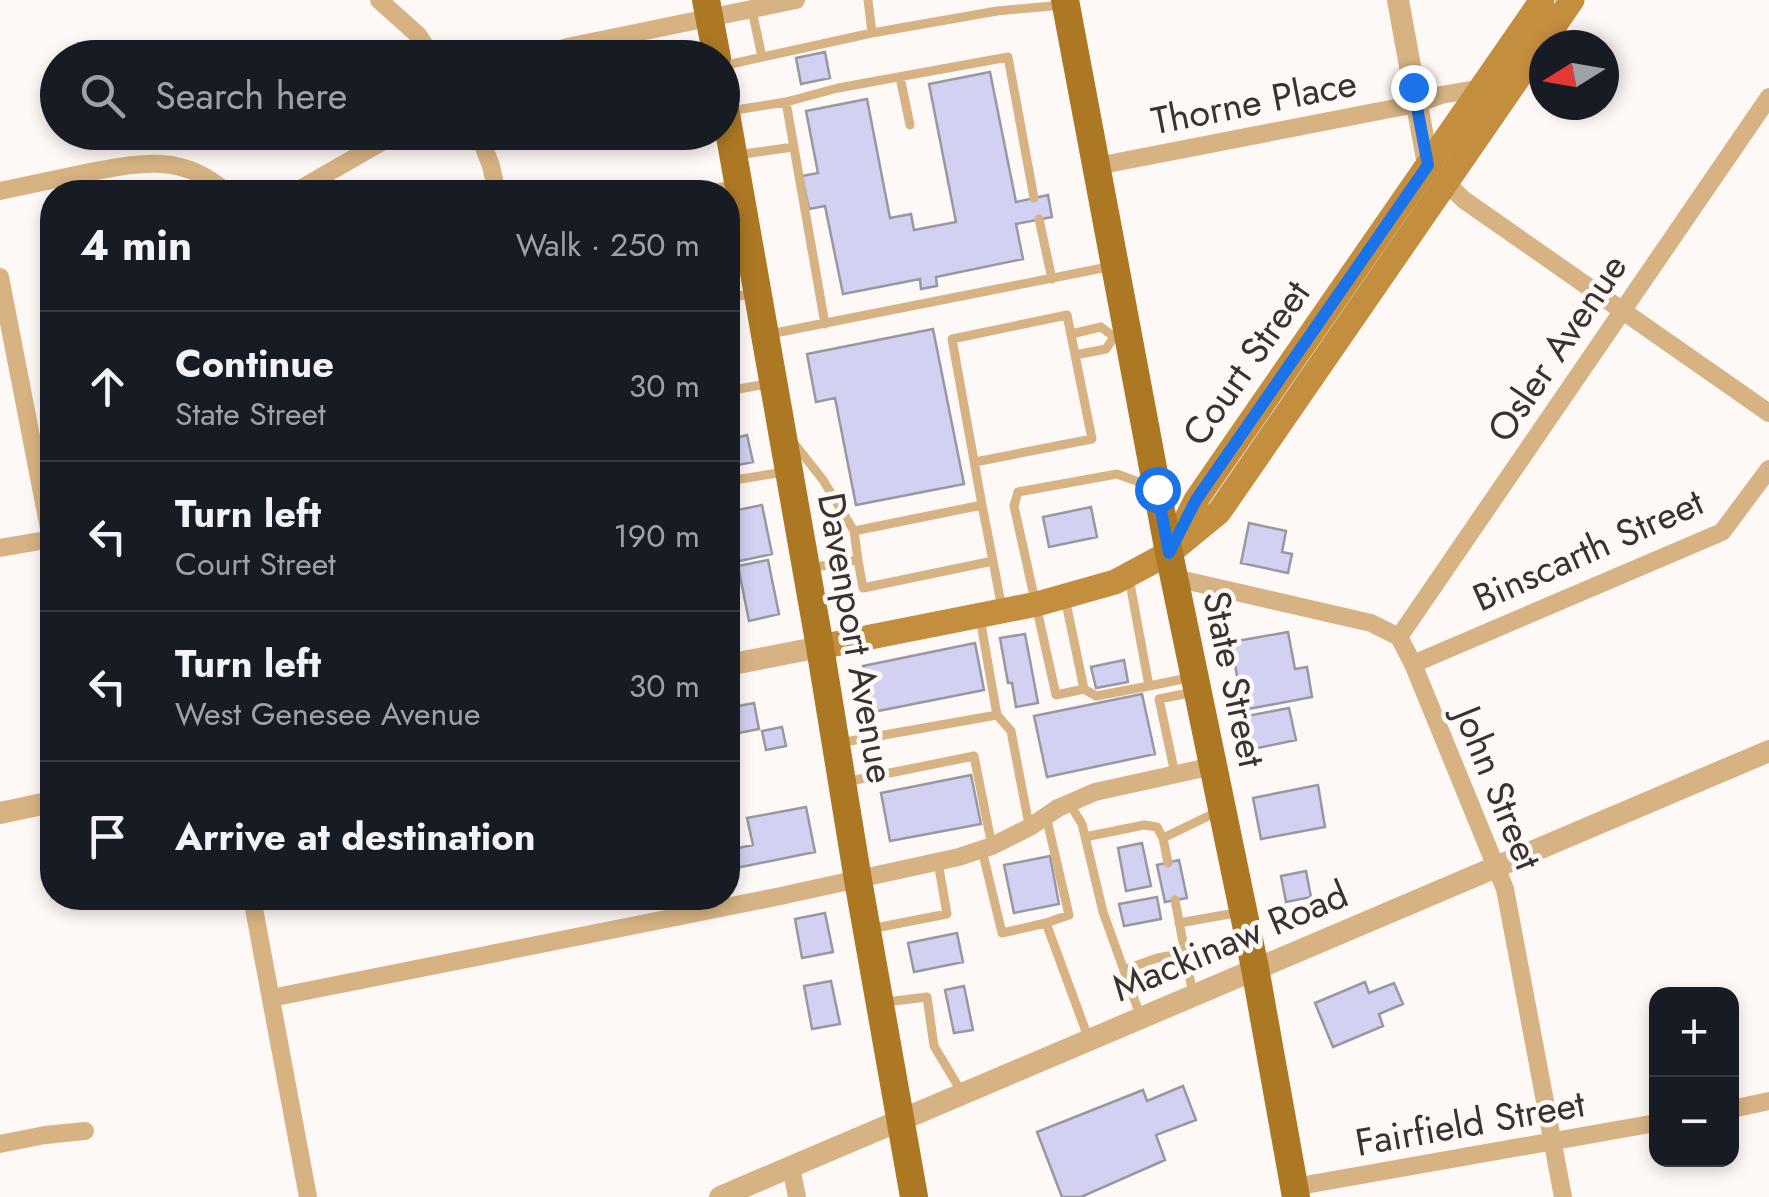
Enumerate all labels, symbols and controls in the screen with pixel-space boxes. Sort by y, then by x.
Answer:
north arrow [1529,30,1619,120]
search box [40,40,740,150]
street label: Thorne Place [1147,55,1361,148]
route end [1391,65,1437,111]
icon: search [75,68,130,123]
text: Search here [155,68,347,123]
text: 4 min [80,215,192,276]
text: Walk · 250 m [516,222,700,268]
street label: Osler Avenue [1473,243,1640,453]
street label: Court Street [1168,269,1323,457]
text: Continue [175,336,334,391]
icon: ahead [80,359,135,414]
text: 30 m [629,363,700,409]
text: State Street [175,391,326,437]
route start [1135,467,1181,513]
street label: Binscarth Street [1464,474,1712,625]
text: Turn left [175,486,321,541]
street label: Davenport Avenue [804,488,909,787]
icon: left [80,509,135,564]
text: 190 m [613,513,700,559]
text: Court Street [175,541,336,587]
street label: State Street [1189,586,1280,772]
text: Turn left [175,636,321,691]
icon: left [80,659,135,714]
text: 30 m [629,663,700,709]
text: West Genesee Avenue [175,691,480,737]
street label: John Street [1439,693,1556,878]
icon: arrive [80,809,135,864]
text: Arrive at destination [175,809,536,864]
street label: Mackinaw Road [1104,866,1356,1015]
map controls [1649,987,1739,1167]
button: + [1649,987,1739,1077]
street label: Fairfield Street [1351,1075,1589,1170]
button: − [1649,1077,1739,1167]

